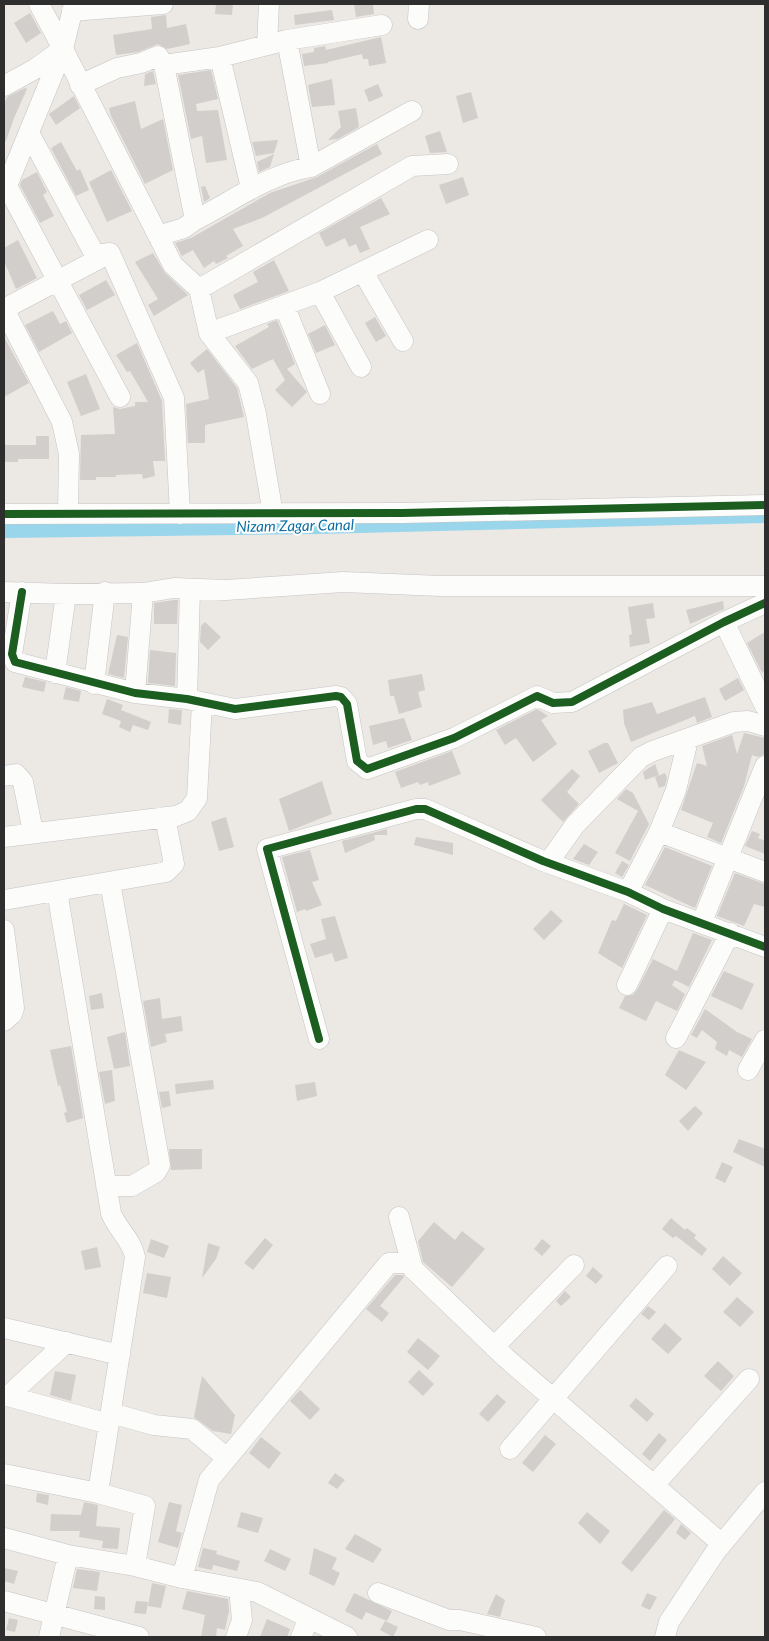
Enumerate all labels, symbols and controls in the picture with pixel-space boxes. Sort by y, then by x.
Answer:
water label: Nizam Zagar Canal [236,515,355,535]

